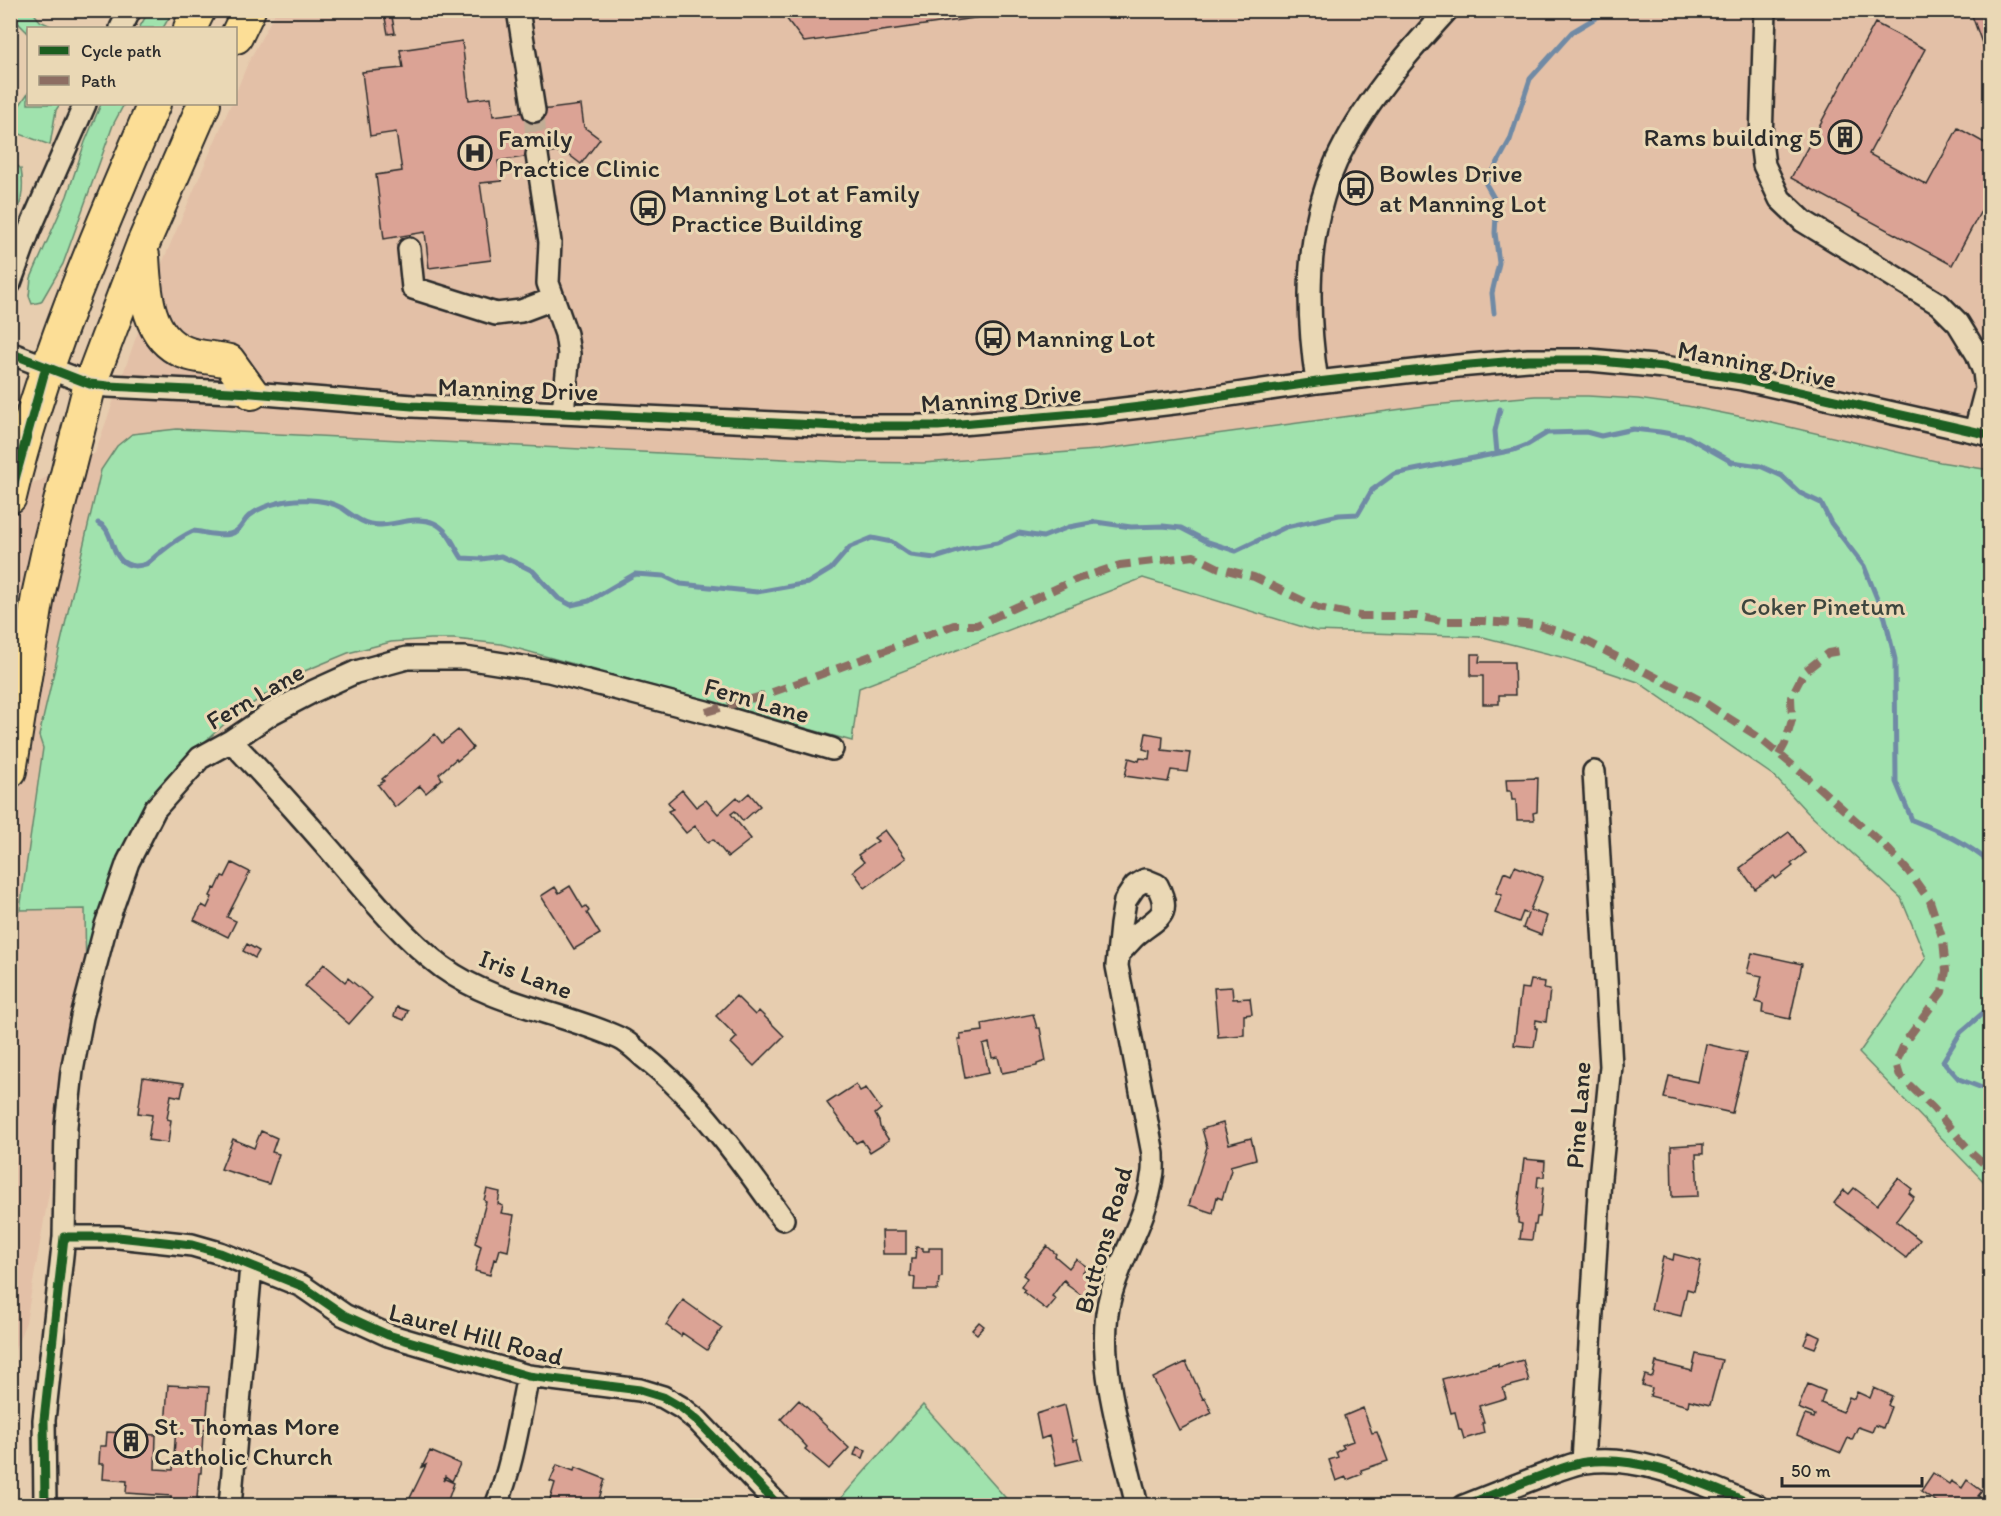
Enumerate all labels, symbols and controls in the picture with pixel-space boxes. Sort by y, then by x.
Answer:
legend [27,27,237,105]
text: Cycle path [81,40,162,62]
text: Path [81,70,116,92]
building icon: Rams building 5 [1827,119,1863,155]
place label: Rams building 5 [1644,121,1822,153]
place label: Family Practice Clinic [498,122,660,184]
hospital icon: Family Practice Clinic [457,135,493,171]
place label: Bowles Drive at Manning Lot [1379,157,1547,219]
bus stop icon: Bowles Drive at Manning Lot [1338,170,1374,206]
place label: Manning Lot at Family Practice Building [671,177,919,239]
bus stop icon: Manning Lot at Family Practice Building [630,190,666,226]
bus stop icon: Manning Lot [975,320,1011,356]
place label: Manning Lot [1016,322,1155,354]
street label: Manning Drive [1675,333,1839,395]
street label: Manning Drive [437,370,599,408]
street label: Manning Drive [919,376,1083,420]
park label: Coker Pinetum [1741,590,1906,622]
street label: Fern Lane [200,655,310,737]
street label: Fern Lane [701,670,813,730]
street label: Iris Lane [475,942,577,1006]
street label: Pine Lane [1558,1060,1598,1170]
street label: Buttons Road [1067,1163,1139,1317]
street label: Laurel Hill Road [385,1295,567,1373]
place label: St. Thomas More Catholic Church [154,1410,340,1472]
building icon: St. Thomas More Catholic Church [113,1423,149,1459]
scale bar [1782,1450,1922,1488]
text: 50 m [1791,1460,1831,1482]

